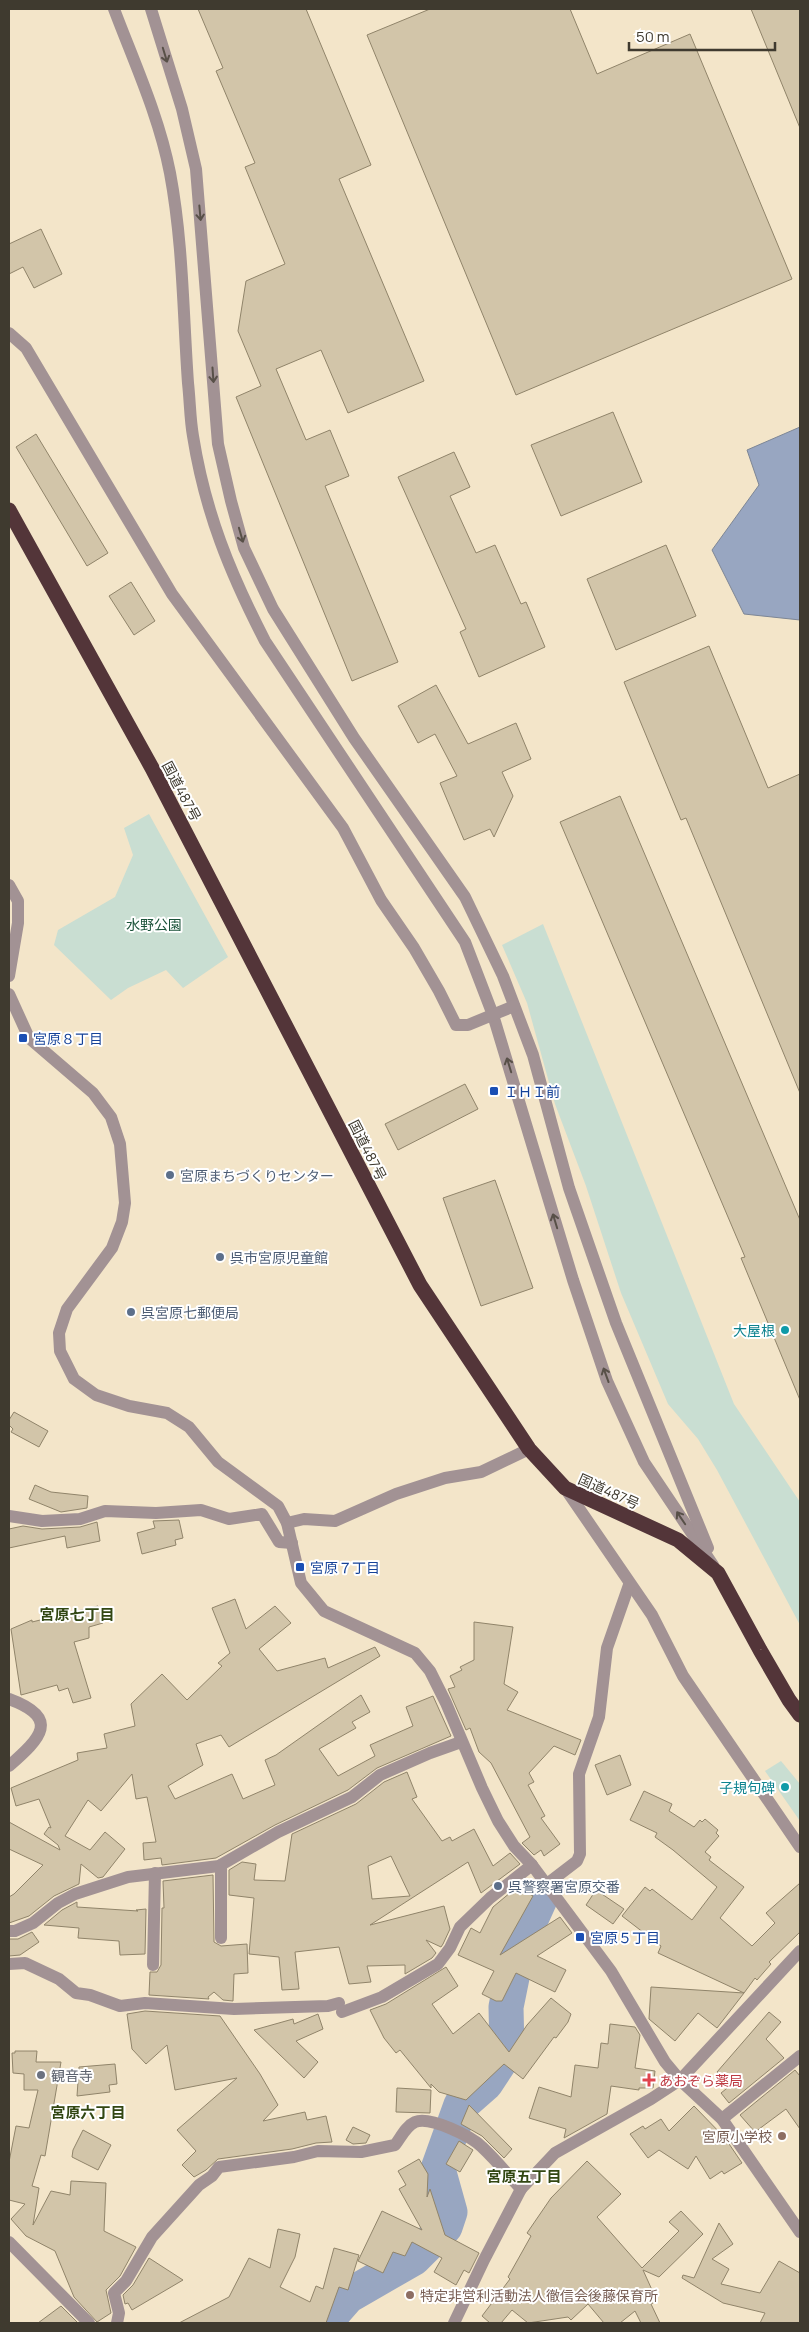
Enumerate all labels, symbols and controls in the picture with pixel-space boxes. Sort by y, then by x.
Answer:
scale bar [629,20,775,52]
text: 50 m [636,26,670,47]
one-way arrow [161,47,171,63]
one-way arrow [195,205,205,221]
one-way arrow [208,367,218,383]
one-way arrow [236,527,246,543]
street label: 国道487号 [158,758,206,824]
park label: 水野公園 [126,915,182,934]
place label: 宮原８丁目 [33,1029,103,1048]
marker: 宮原８丁目 [17,1032,29,1044]
one-way arrow [503,1057,513,1073]
place label: ＩＨＩ前 [504,1082,560,1101]
marker: ＩＨＩ前 [488,1085,500,1097]
street label: 国道487号 [345,1117,391,1183]
place label: 宮原まちづくりセンター [180,1166,334,1185]
marker: 宮原まちづくりセンター [164,1169,176,1181]
one-way arrow [550,1213,560,1229]
place label: 呉市宮原児童館 [230,1248,328,1267]
marker: 呉市宮原児童館 [214,1251,226,1263]
place label: 呉宮原七郵便局 [141,1303,239,1322]
marker: 呉宮原七郵便局 [125,1306,137,1318]
place label: 大屋根 [733,1321,775,1340]
marker: 大屋根 [779,1324,791,1336]
one-way arrow [600,1368,610,1384]
street label: 国道487号 [575,1469,643,1513]
one-way arrow [676,1512,686,1526]
place label: 宮原７丁目 [310,1558,380,1577]
marker: 宮原７丁目 [294,1561,306,1573]
district label: 宮原七丁目 [39,1604,115,1625]
place label: 子規句碑 [719,1778,775,1797]
marker: 子規句碑 [779,1781,791,1793]
place label: 呉警察署宮原交番 [508,1877,620,1896]
marker: 呉警察署宮原交番 [492,1880,504,1892]
place label: 宮原５丁目 [590,1928,660,1947]
marker: 宮原５丁目 [574,1931,586,1943]
place label: 観音寺 [51,2066,93,2085]
marker: 観音寺 [35,2069,47,2081]
place label: あおぞら薬局 [659,2071,743,2090]
marker: あおぞら薬局 [643,2074,655,2086]
district label: 宮原六丁目 [50,2102,126,2123]
place label: 宮原小学校 [702,2127,772,2146]
marker: 宮原小学校 [776,2130,788,2142]
district label: 宮原五丁目 [486,2166,562,2187]
place label: 特定非営利活動法人徹信会後藤保育所 [420,2286,658,2305]
marker: 特定非営利活動法人徹信会後藤保育所 [404,2289,416,2301]

